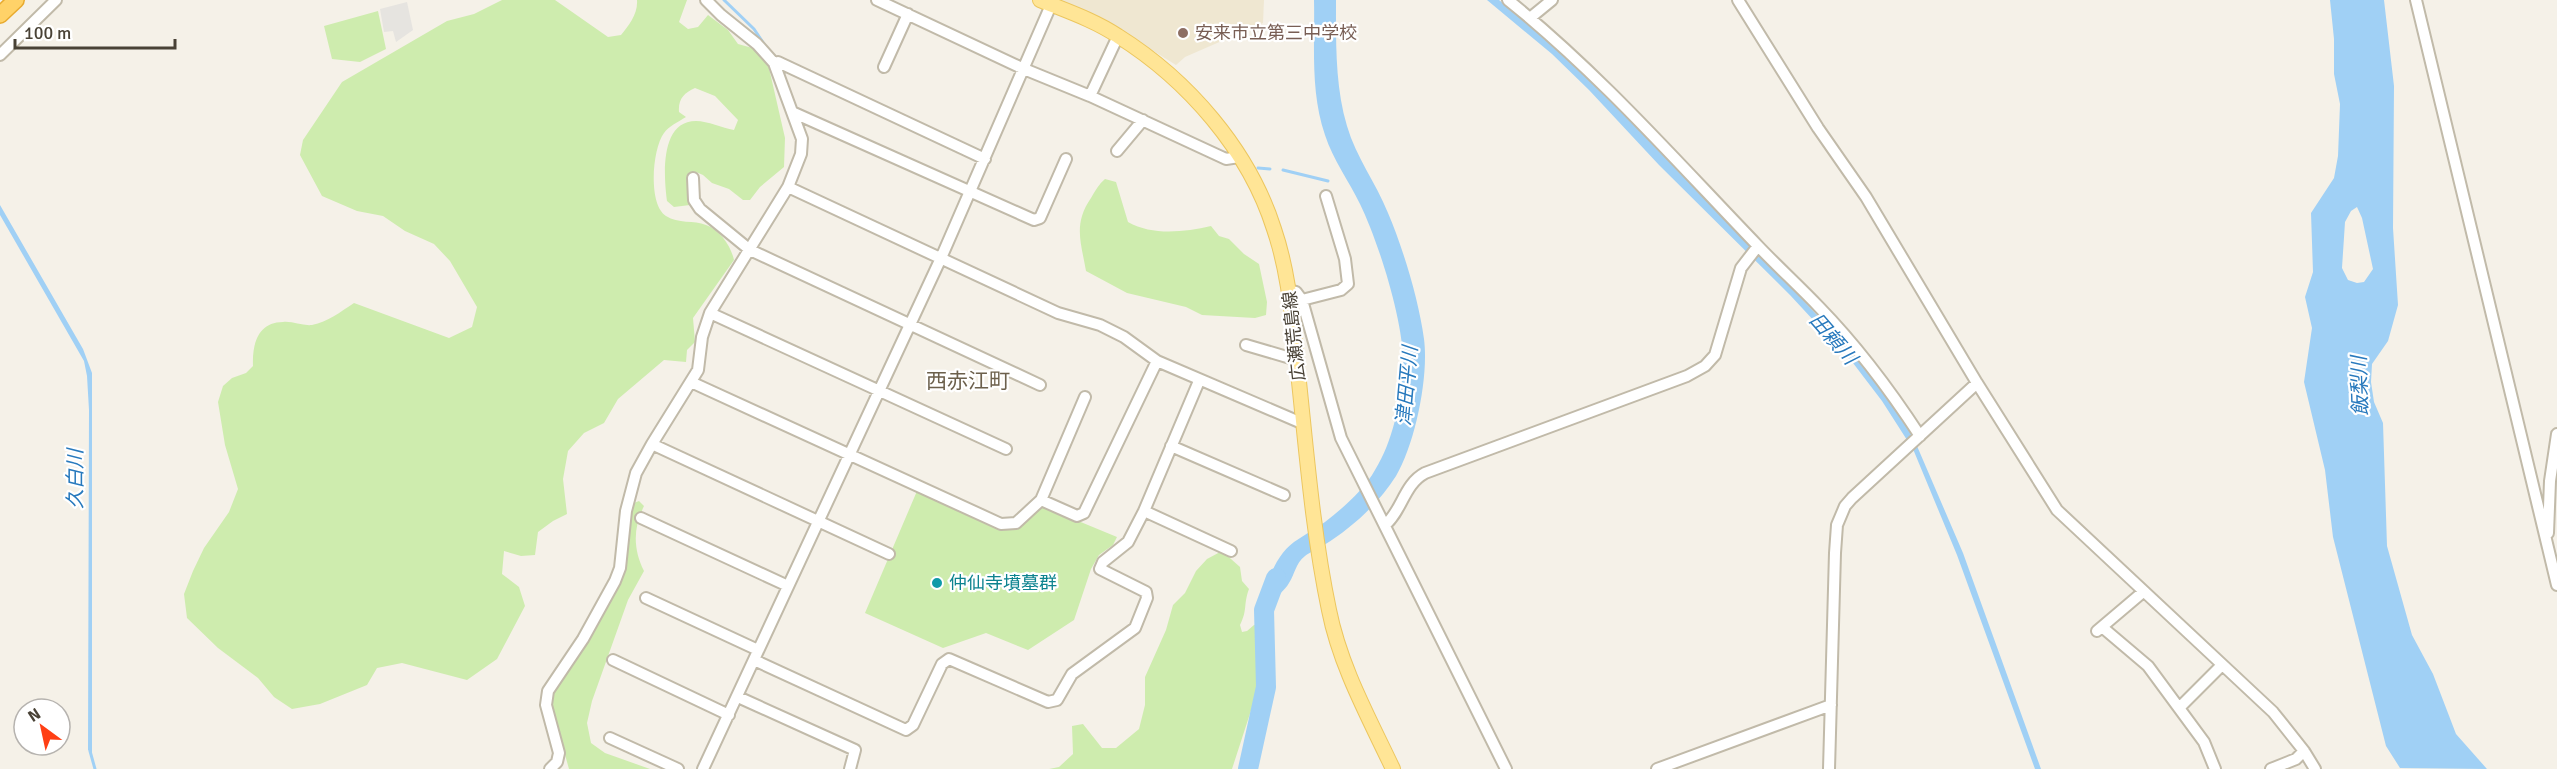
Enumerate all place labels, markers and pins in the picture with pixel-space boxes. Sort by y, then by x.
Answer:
place label: 安来市立第三中学校 [1195,22,1357,44]
marker: 安来市立第三中学校 [1176,26,1190,40]
place label: 仲仙寺墳墓群 [949,572,1057,594]
marker: 仲仙寺墳墓群 [930,576,944,590]

